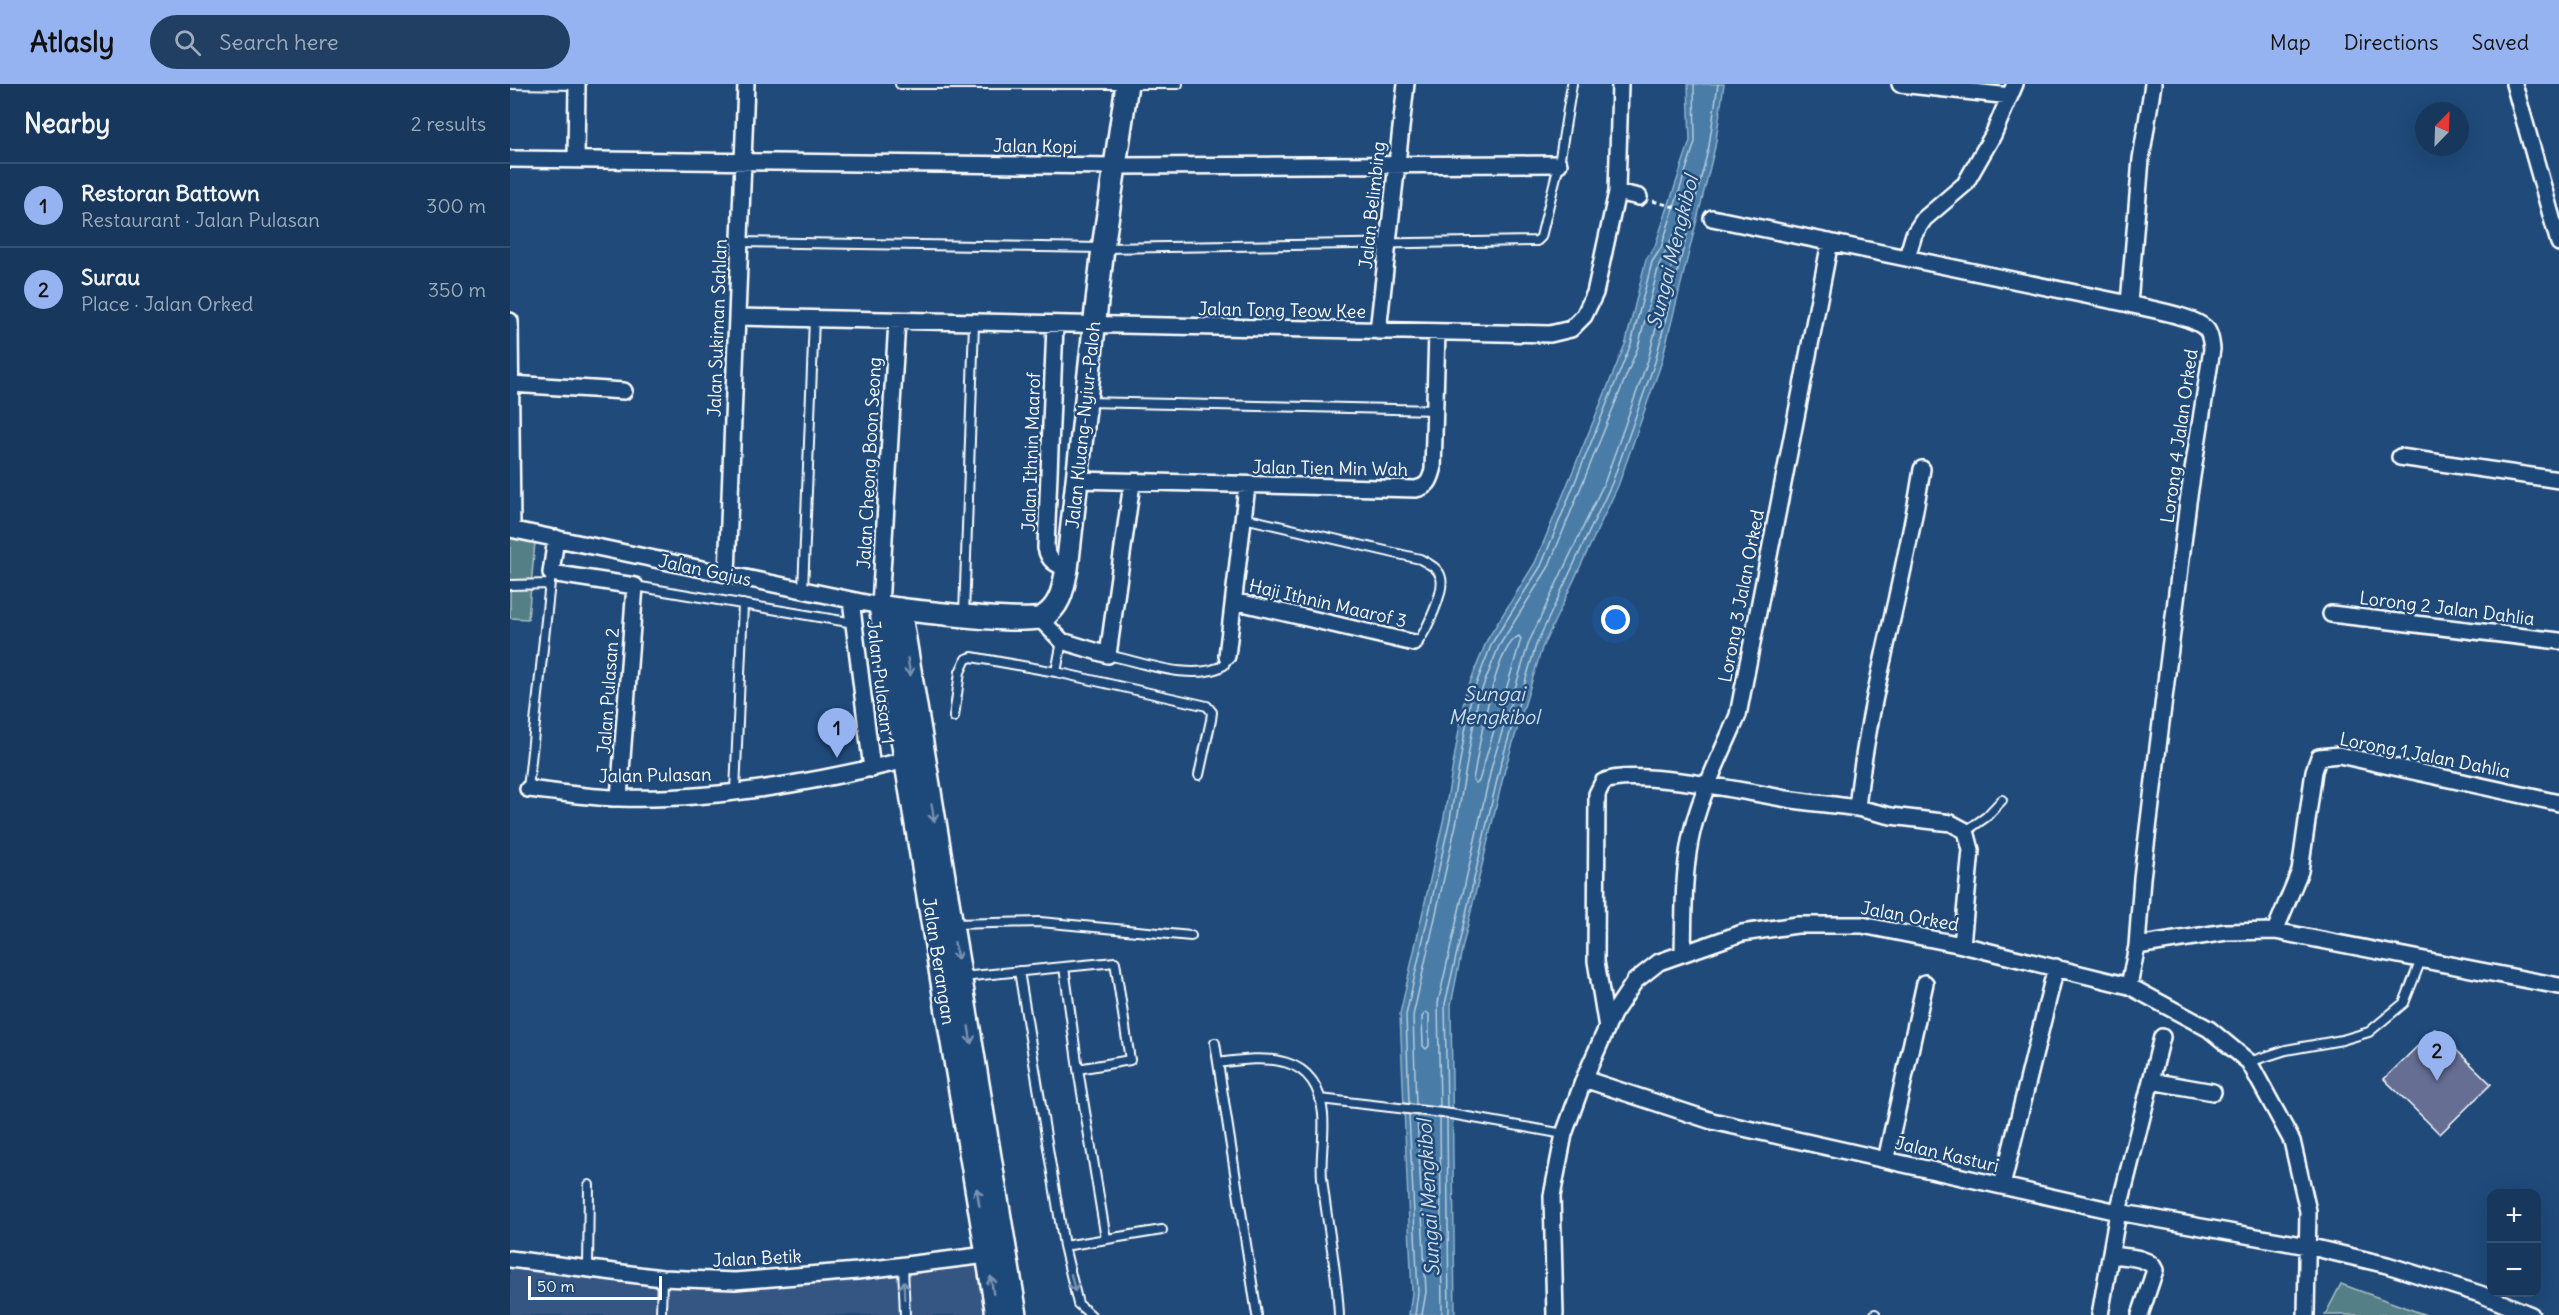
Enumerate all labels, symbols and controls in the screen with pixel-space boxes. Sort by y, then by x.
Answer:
search box [150,15,570,69]
text: Atlasly [30,24,114,60]
icon: search [171,26,204,59]
text: Search here [219,28,339,56]
text: Map [2270,29,2311,56]
text: Directions [2344,29,2438,56]
text: Saved [2471,29,2529,56]
north arrow [2415,102,2469,156]
text: Nearby [24,107,110,140]
text: 2 results [411,111,486,136]
street label: Jalan Kopi [993,134,1077,158]
street label: Jalan Belimbing [1354,140,1390,270]
water label: Sungai Mengkibol [1641,170,1704,331]
text: Restoran Battown [81,179,260,207]
text: 1 [40,193,47,218]
text: 300 m [426,193,486,218]
text: Restaurant · Jalan Pulasan [81,207,320,232]
street label: Jalan Sukiman Sahlan [702,238,732,418]
text: Surau [81,263,140,291]
text: 2 [38,277,49,302]
text: 350 m [428,277,486,302]
text: Place · Jalan Orked [81,291,253,316]
street label: Jalan Tong Teow Kee [1198,297,1366,323]
street label: Jalan Kluang-Nyiur-Paloh [1061,320,1105,530]
street label: Lorong 4 Jalan Orked [2155,347,2203,524]
street label: Jalan Cheong Boon Seong [852,356,886,570]
street label: Jalan Ithnin Maarof [1017,371,1045,532]
street label: Jalan Tien Min Wah [1252,455,1408,481]
street label: Lorong 3 Jalan Orked [1713,507,1769,684]
street label: Jalan Gajus [656,549,754,591]
street label: Haji Ithnin Maarof 3 [1247,574,1409,632]
street label: Lorong 2 Jalan Dahlia [2358,586,2536,630]
your location [1601,605,1630,634]
street label: Jalan Pulasan 1 [862,619,900,745]
street label: Jalan Pulasan 2 [592,627,624,755]
one-way arrow [904,657,915,677]
water label: Sungai Mengkibol [1448,681,1542,729]
pin: 1 [818,708,856,758]
street label: Lorong 1 Jalan Dahlia [2338,727,2512,783]
street label: Jalan Pulasan [598,763,712,787]
one-way arrow [928,803,939,822]
street label: Jalan Berangan [918,896,960,1026]
street label: Jalan Orked [1859,896,1961,936]
one-way arrow [951,940,962,960]
one-way arrow [965,1025,976,1045]
pin: 2 [2418,1032,2456,1081]
water label: Sungai Mengkibol [1411,1116,1445,1277]
street label: Jalan Kasturi [1893,1131,2001,1177]
one-way arrow [973,1188,984,1208]
map controls [2487,1189,2541,1297]
button: + [2487,1189,2541,1243]
button: − [2487,1243,2541,1297]
street label: Jalan Betik [712,1244,802,1272]
scale bar [528,1273,662,1300]
one-way arrow [1068,1273,1079,1293]
text: 50 m [537,1276,575,1296]
one-way arrow [987,1276,998,1295]
one-way arrow [898,1281,909,1301]

